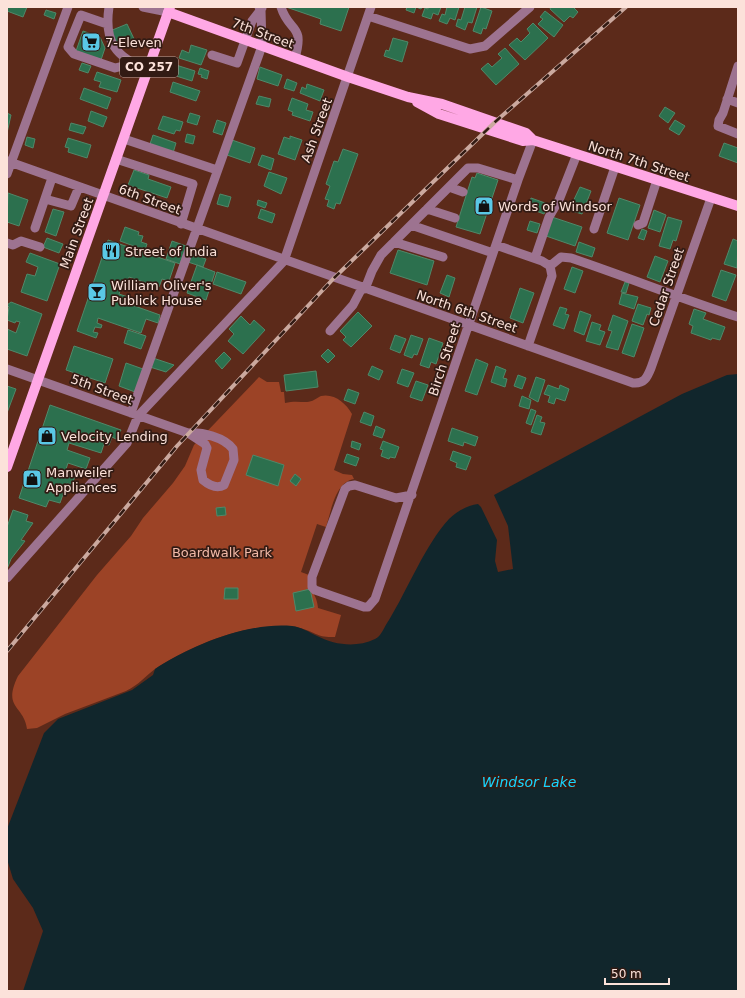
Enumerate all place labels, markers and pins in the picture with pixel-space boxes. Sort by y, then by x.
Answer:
supermarket icon: 7-Eleven [80,31,102,53]
place label: 7-Eleven [105,35,162,50]
shop icon: Words of Windsor [473,195,495,217]
place label: Words of Windsor [498,199,612,214]
restaurant icon: Street of India [100,240,122,262]
place label: Street of India [125,244,217,259]
place label: William Oliver's Publick House [111,278,212,308]
bar icon: William Oliver's Publick House [86,281,108,303]
shop icon: Velocity Lending [36,425,58,447]
place label: Velocity Lending [61,429,168,444]
place label: Manweiler Appliances [46,465,117,495]
shop icon: Manweiler Appliances [21,468,43,490]

